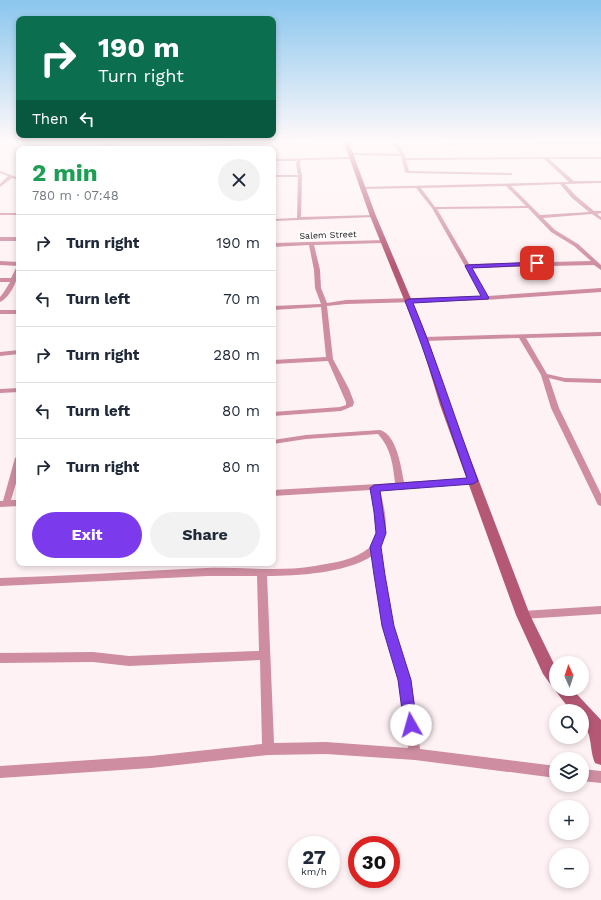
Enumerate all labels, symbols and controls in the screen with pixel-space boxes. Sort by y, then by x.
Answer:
text: 190 m [98,31,180,64]
icon: right [32,32,84,84]
text: Turn right [98,65,184,86]
icon: left [76,108,98,130]
text: Then [32,110,68,128]
text: 2 min [32,159,98,187]
button: close [218,159,260,201]
text: 780 m · 07:48 [32,188,119,203]
street label: Salem Street [299,229,357,241]
icon: right [32,232,54,254]
text: Turn right [66,234,139,252]
text: 190 m [216,234,260,252]
pin [520,246,554,280]
icon: arrive [526,252,548,274]
icon: left [32,288,54,310]
text: Turn left [66,290,130,308]
text: 70 m [223,290,260,308]
icon: right [32,344,54,366]
text: Turn right [66,346,139,364]
text: 280 m [213,346,260,364]
icon: left [32,400,54,422]
text: Turn left [66,402,130,420]
text: 80 m [222,402,260,420]
icon: right [32,456,54,478]
text: Turn right [66,458,139,476]
text: 80 m [222,458,260,476]
button: Exit [32,512,142,558]
button: Share [150,512,260,558]
north arrow [549,656,589,696]
map controls [549,656,589,888]
position arrow [390,704,432,746]
button: search [549,704,589,744]
button: layers [549,752,589,792]
button: + [549,800,589,840]
speed limit sign: 30 [348,836,400,888]
text: 27 [302,845,326,869]
button: − [549,848,589,888]
text: km/h [301,866,327,877]

